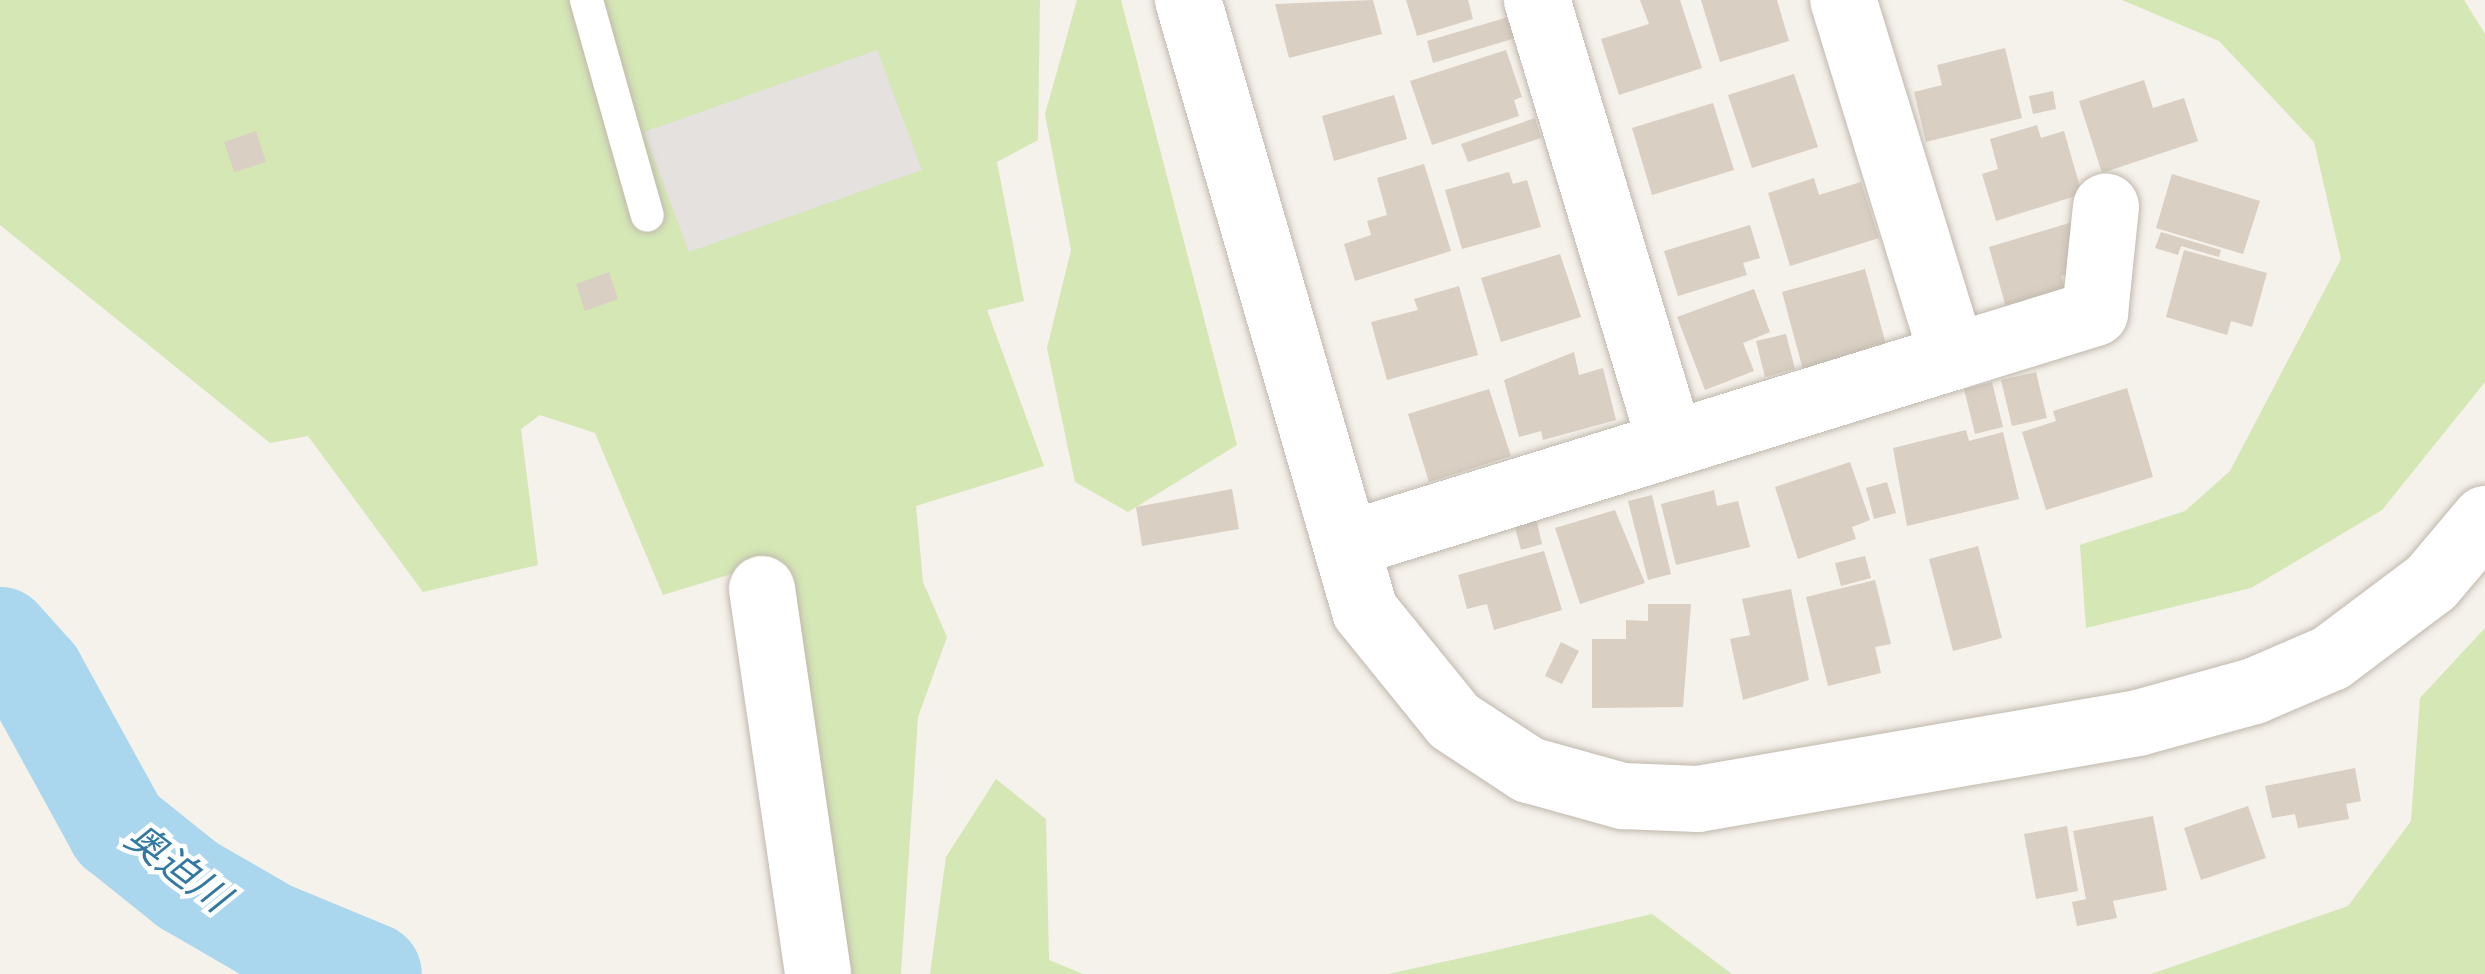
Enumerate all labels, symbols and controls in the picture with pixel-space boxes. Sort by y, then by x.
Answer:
water label: 奥迫川 [116,814,238,922]

